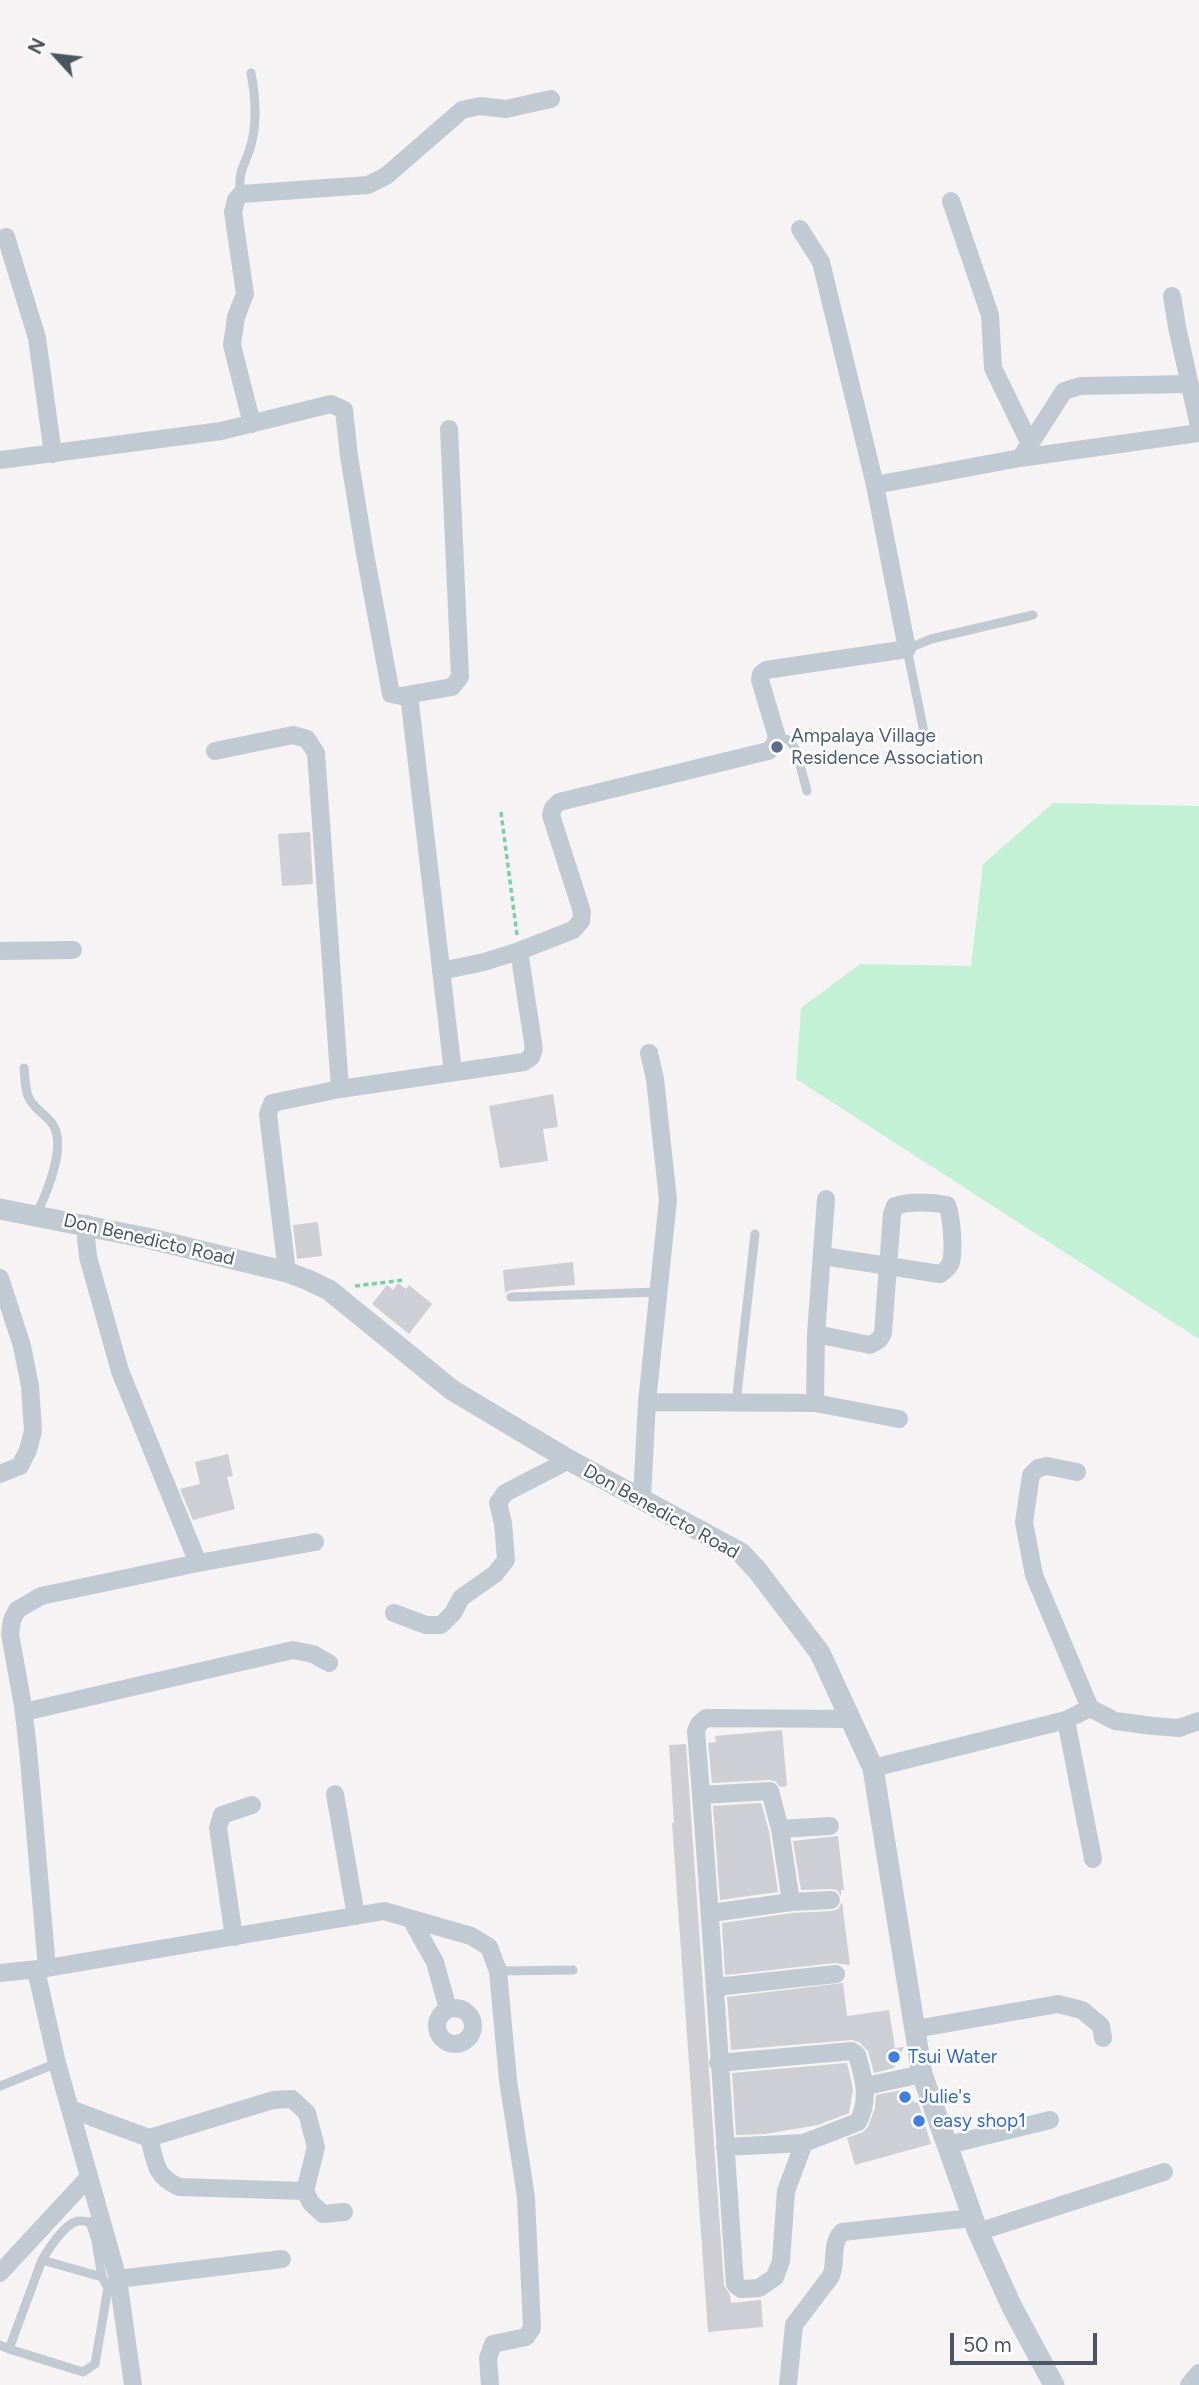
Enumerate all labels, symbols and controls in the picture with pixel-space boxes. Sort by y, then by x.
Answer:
north arrow [21,21,91,91]
text: N [23,34,50,58]
place label: Ampalaya Village Residence Association [791,725,983,769]
marker: Ampalaya Village Residence Association [769,739,785,755]
street label: Don Benedicto Road [61,1209,237,1271]
street label: Don Benedicto Road [579,1460,743,1564]
place label: Tsui Water [908,2046,997,2068]
marker: Tsui Water [886,2049,902,2065]
place label: Julie's [919,2086,971,2108]
marker: Julie's [897,2089,913,2105]
place label: easy shop1 [933,2110,1026,2132]
marker: easy shop1 [911,2113,927,2129]
scale bar [954,2318,1101,2362]
text: 50 m [963,2332,1012,2357]

